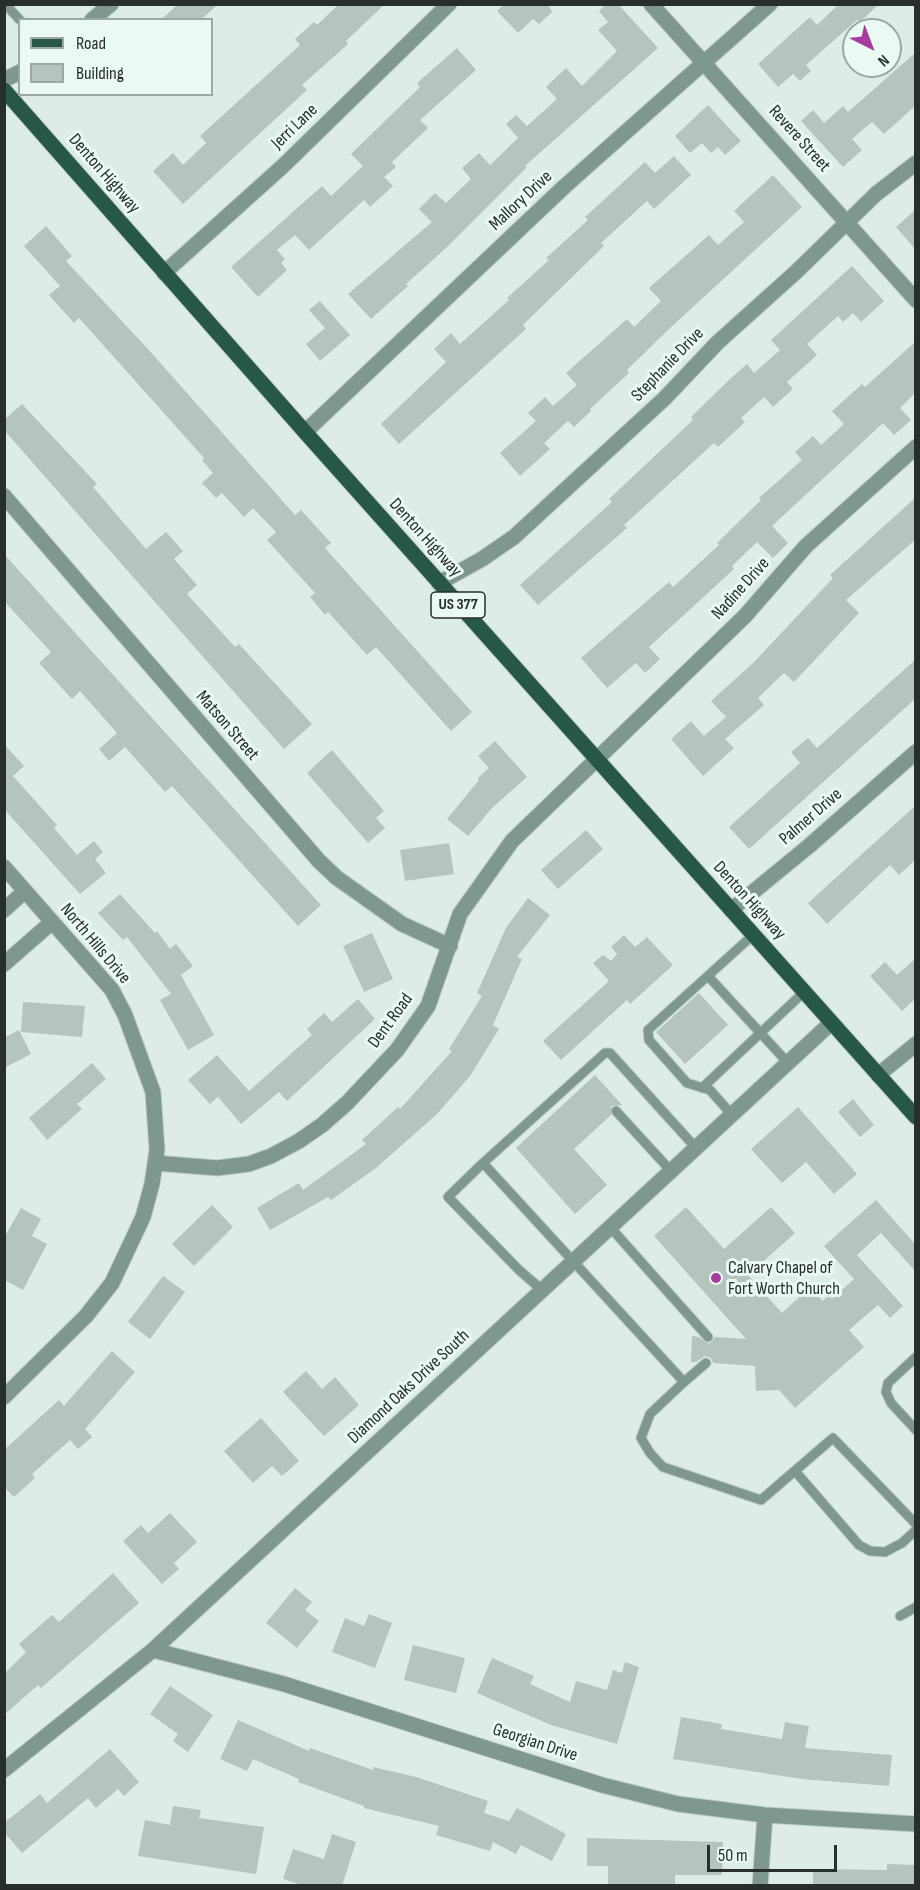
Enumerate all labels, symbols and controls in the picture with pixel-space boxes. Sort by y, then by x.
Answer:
legend [18,18,213,96]
north arrow [842,18,902,78]
text: Road [76,33,106,54]
text: N [874,50,893,70]
text: Building [76,63,124,84]
street label: Jerri Lane [267,100,323,154]
street label: Revere Street [763,101,835,177]
street label: Denton Highway [64,130,144,218]
street label: Mallory Drive [485,166,557,236]
street label: Stephanie Drive [627,323,709,407]
street label: Denton Highway [384,494,466,582]
street label: Nadine Drive [707,553,775,625]
road number: US 377 [431,592,485,618]
street label: Matson Street [191,687,263,765]
street label: Palmer Drive [775,784,847,850]
street label: Denton Highway [708,857,790,945]
street label: North Hills Drive [55,900,135,988]
street label: Dent Road [364,989,418,1053]
place label: Calvary Chapel of Fort Worth Church [728,1257,840,1300]
marker: Calvary Chapel of Fort Worth Church [709,1271,723,1285]
street label: Diamond Oaks Drive South [344,1325,474,1449]
street label: Georgian Drive [490,1719,580,1767]
scale bar [710,1833,840,1871]
text: 50 m [718,1845,748,1866]

